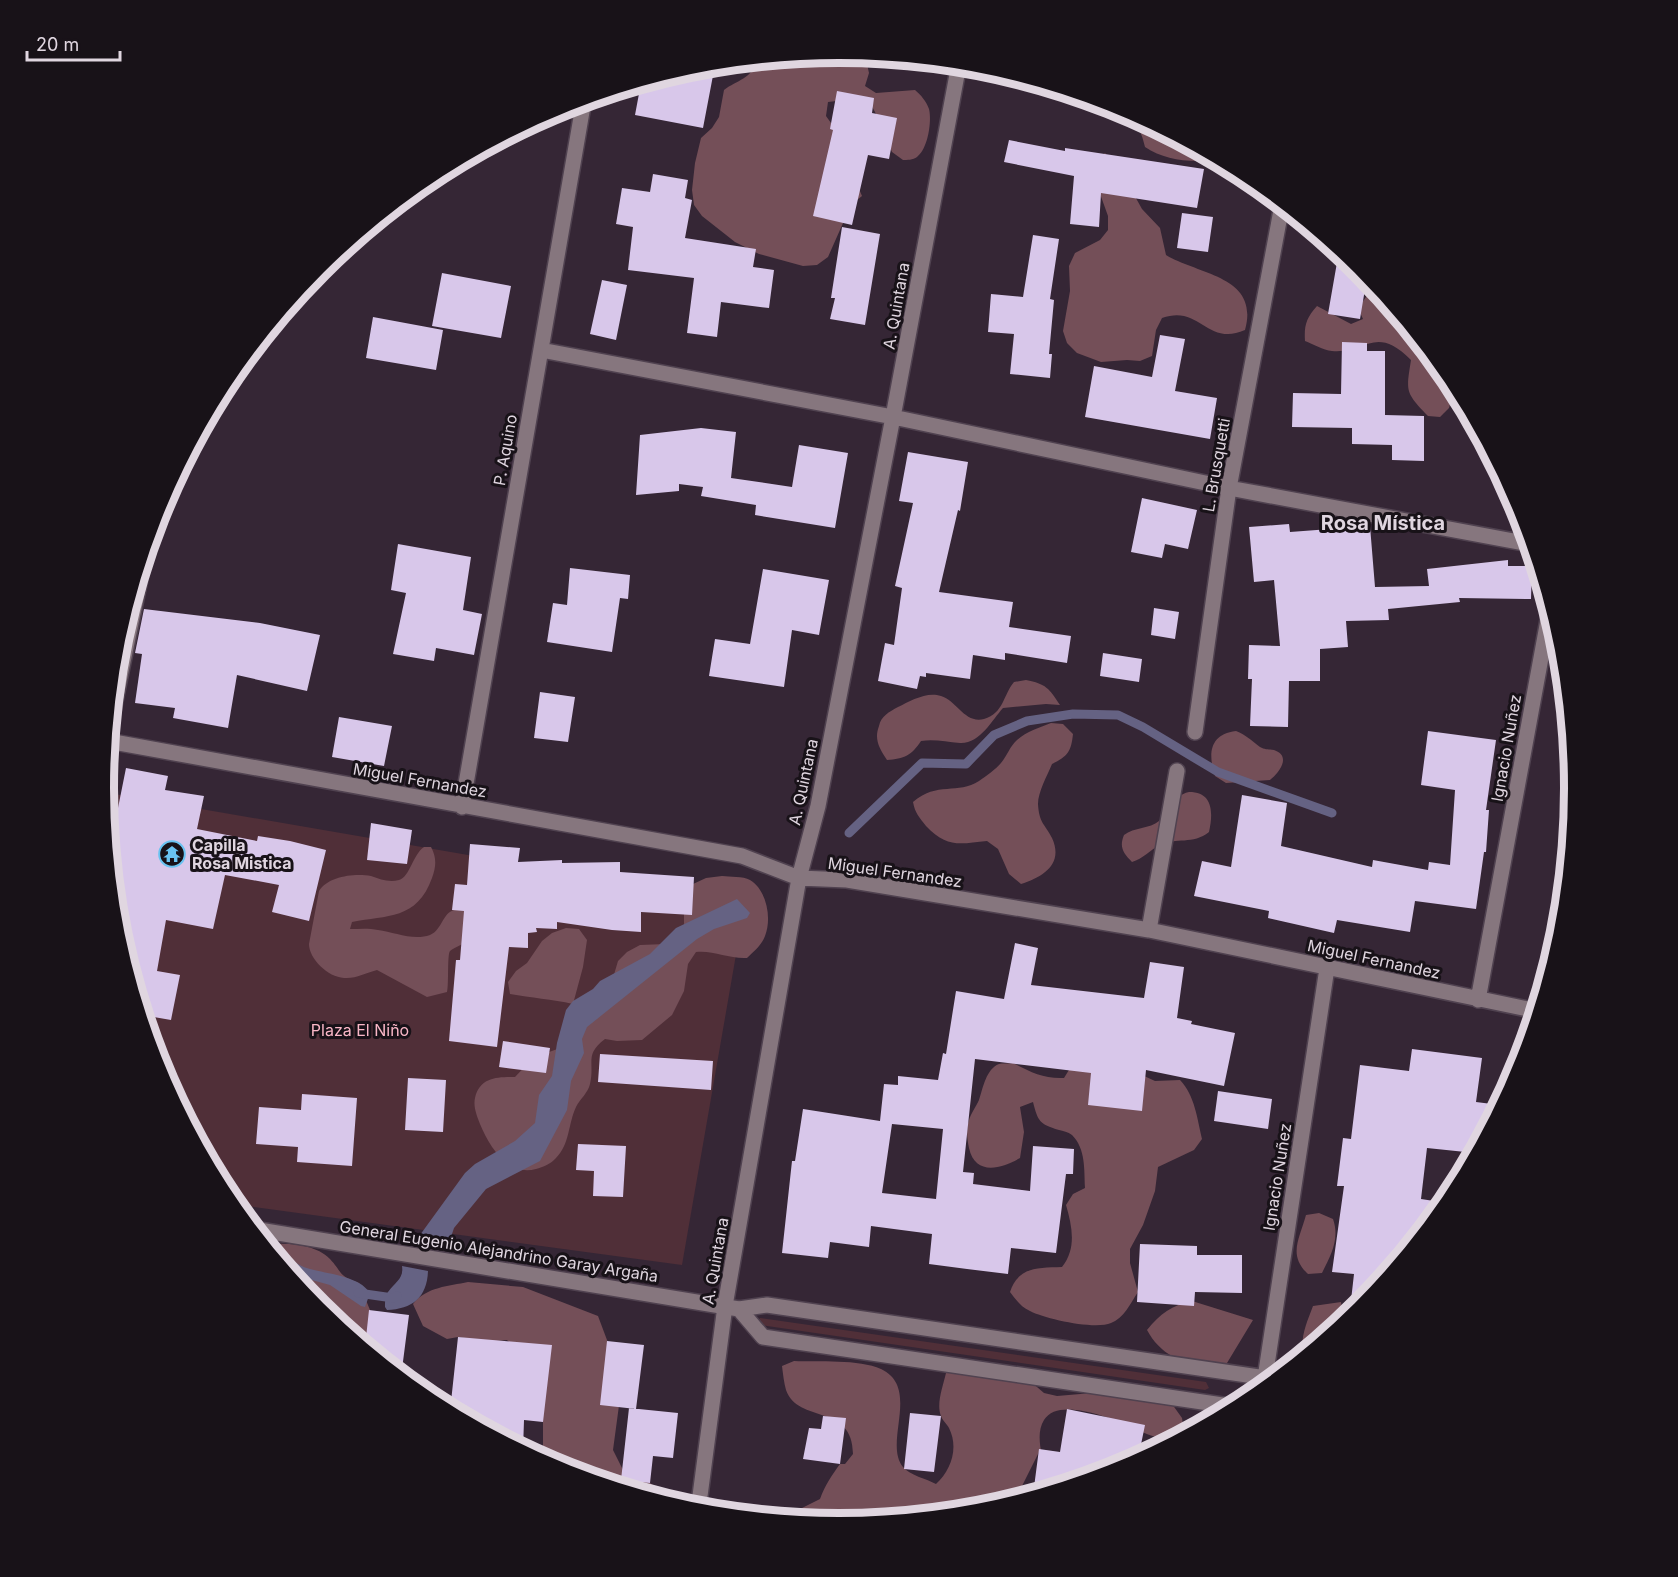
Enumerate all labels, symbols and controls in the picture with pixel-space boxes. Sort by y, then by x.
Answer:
scale bar [27,24,120,62]
text: 20 m [36,34,79,55]
street label: A. Quintana [879,261,913,351]
street label: P. Aquino [489,413,521,487]
street label: L. Brusquetti [1198,416,1234,514]
district label: Rosa Mística [1321,511,1445,535]
street label: Ignacio Nuñez [1487,693,1525,803]
street label: A. Quintana [784,737,822,827]
street label: Miguel Fernandez [352,758,488,802]
place label: Capilla Rosa Mistica [192,835,291,873]
temple icon: Capilla Rosa Mistica [157,839,187,869]
street label: Miguel Fernandez [827,853,963,891]
street label: Miguel Fernandez [1306,935,1442,983]
park label: Plaza El Niño [311,1020,409,1040]
street label: Ignacio Nuñez [1259,1122,1295,1232]
street label: General Eugenio Alejandrino Garay Argaña [338,1216,660,1286]
street label: A. Quintana [698,1216,732,1306]

